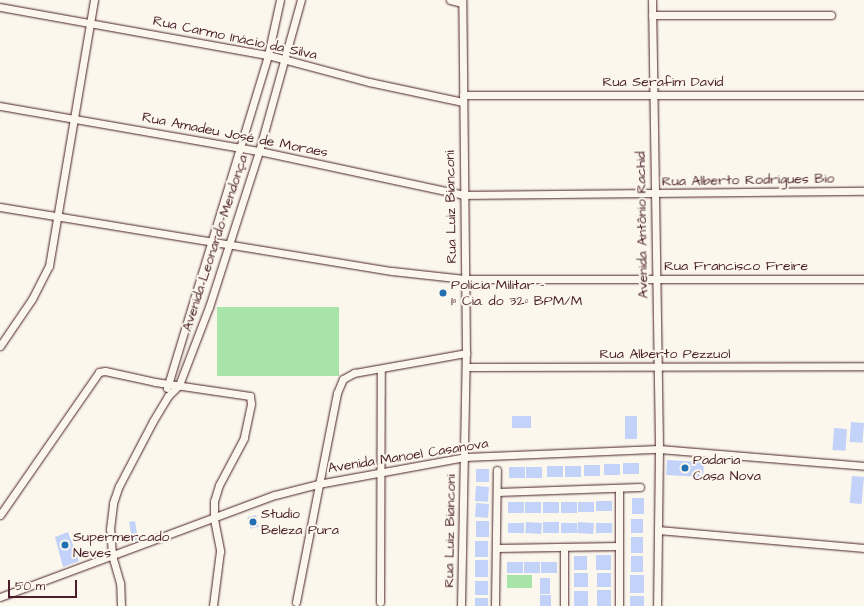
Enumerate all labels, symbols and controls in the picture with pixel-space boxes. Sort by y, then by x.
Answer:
street label: Rua Carmo Inácio da Silva [151,12,319,64]
street label: Rua Serafim David [603,74,723,90]
street label: Rua Amadeu José de Moraes [141,109,329,161]
street label: Rua Luiz Bianconi [442,150,460,264]
street label: Avenida Antônio Rachid [632,151,652,299]
street label: Avenida Leonardo Mendonça [178,153,252,333]
street label: Rua Alberto Rodrigues Bio [662,170,834,190]
street label: Rua Francisco Freire [664,258,808,274]
place label: Polícia Militar - 1ª Cia. do 32º BPM/M [451,277,582,310]
marker: Polícia Militar - 1ª Cia. do 32º BPM/M [438,288,448,298]
street label: Rua Alberto Pezzuol [600,346,730,362]
street label: Avenida Manoel Casanova [327,435,489,477]
place label: Padaria Casa Nova [693,452,761,484]
marker: Padaria Casa Nova [680,463,690,473]
street label: Rua Luiz Bianconi [441,474,459,588]
place label: Studio Beleza Pura [261,506,339,538]
marker: Studio Beleza Pura [248,517,258,527]
place label: Supermercado Neves [73,529,169,562]
marker: Supermercado Neves [60,540,70,550]
scale bar [10,572,79,598]
text: 50 m [15,578,45,595]

